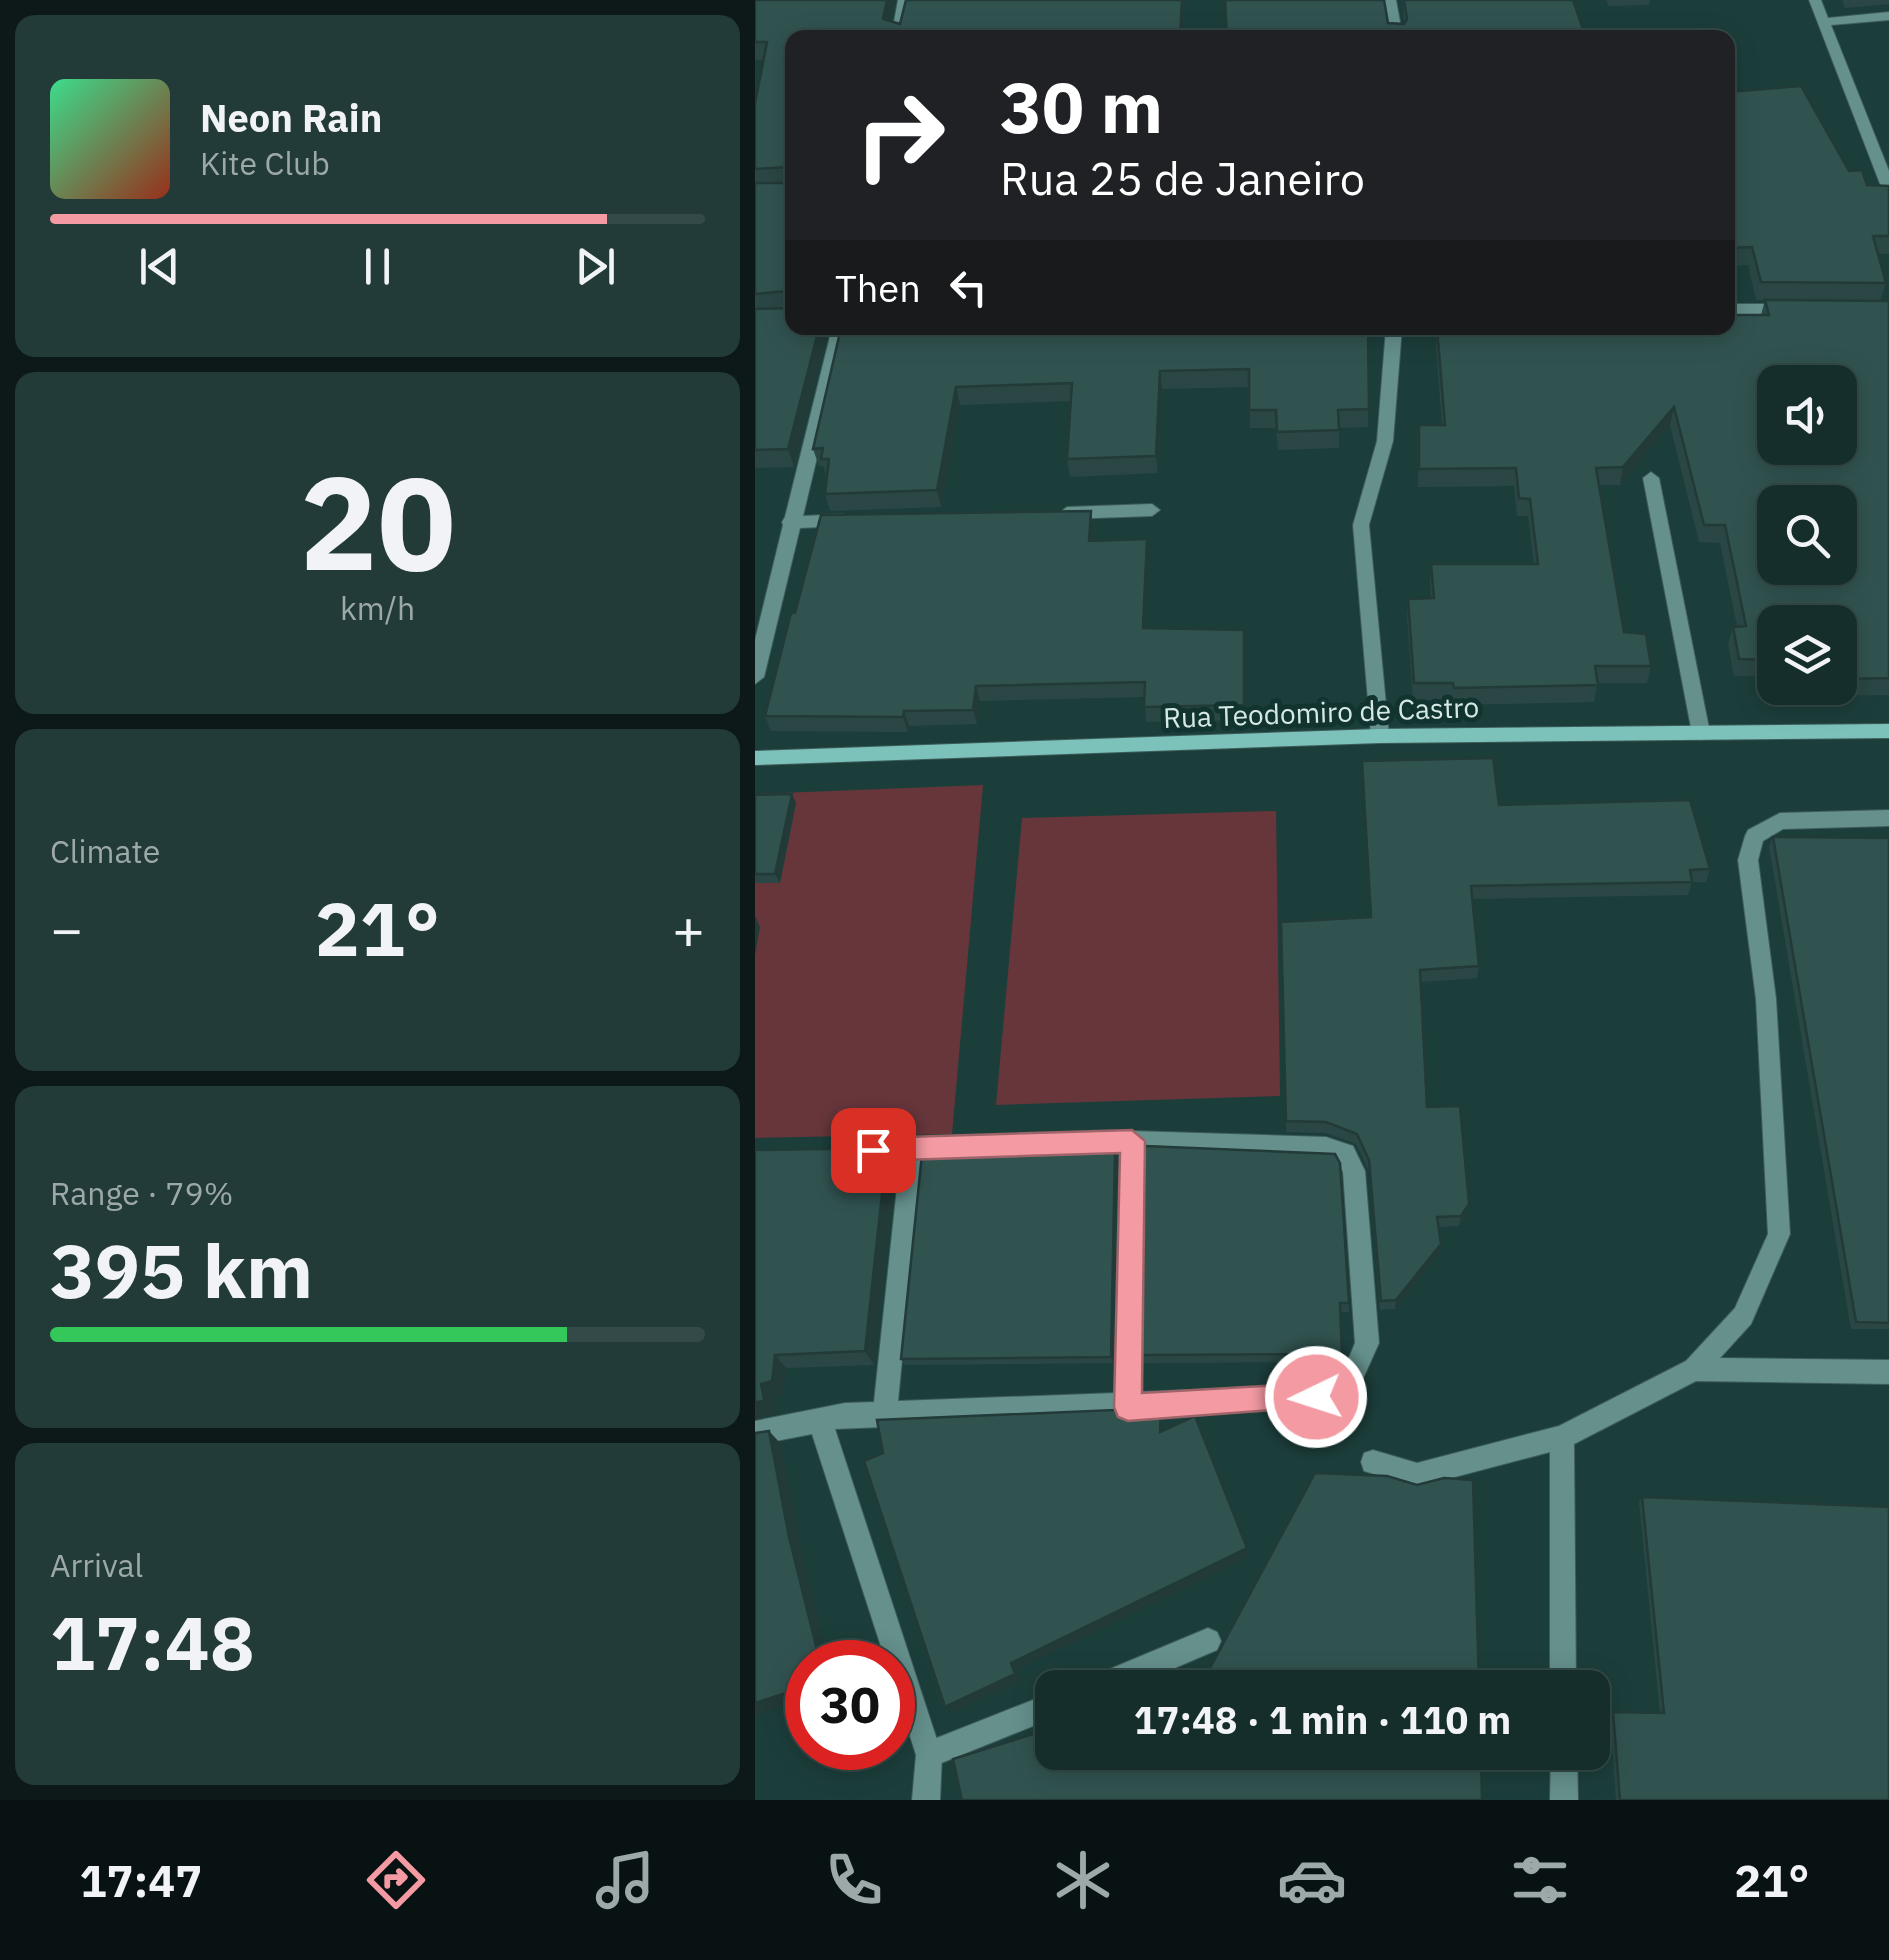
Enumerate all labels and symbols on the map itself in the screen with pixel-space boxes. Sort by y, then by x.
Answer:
street label: Rua Teodomiro de Castro [1162,688,1480,736]
pin [831,1108,916,1193]
position arrow [1264,1345,1368,1449]
speed limit sign: 30 [785,1640,915,1770]

